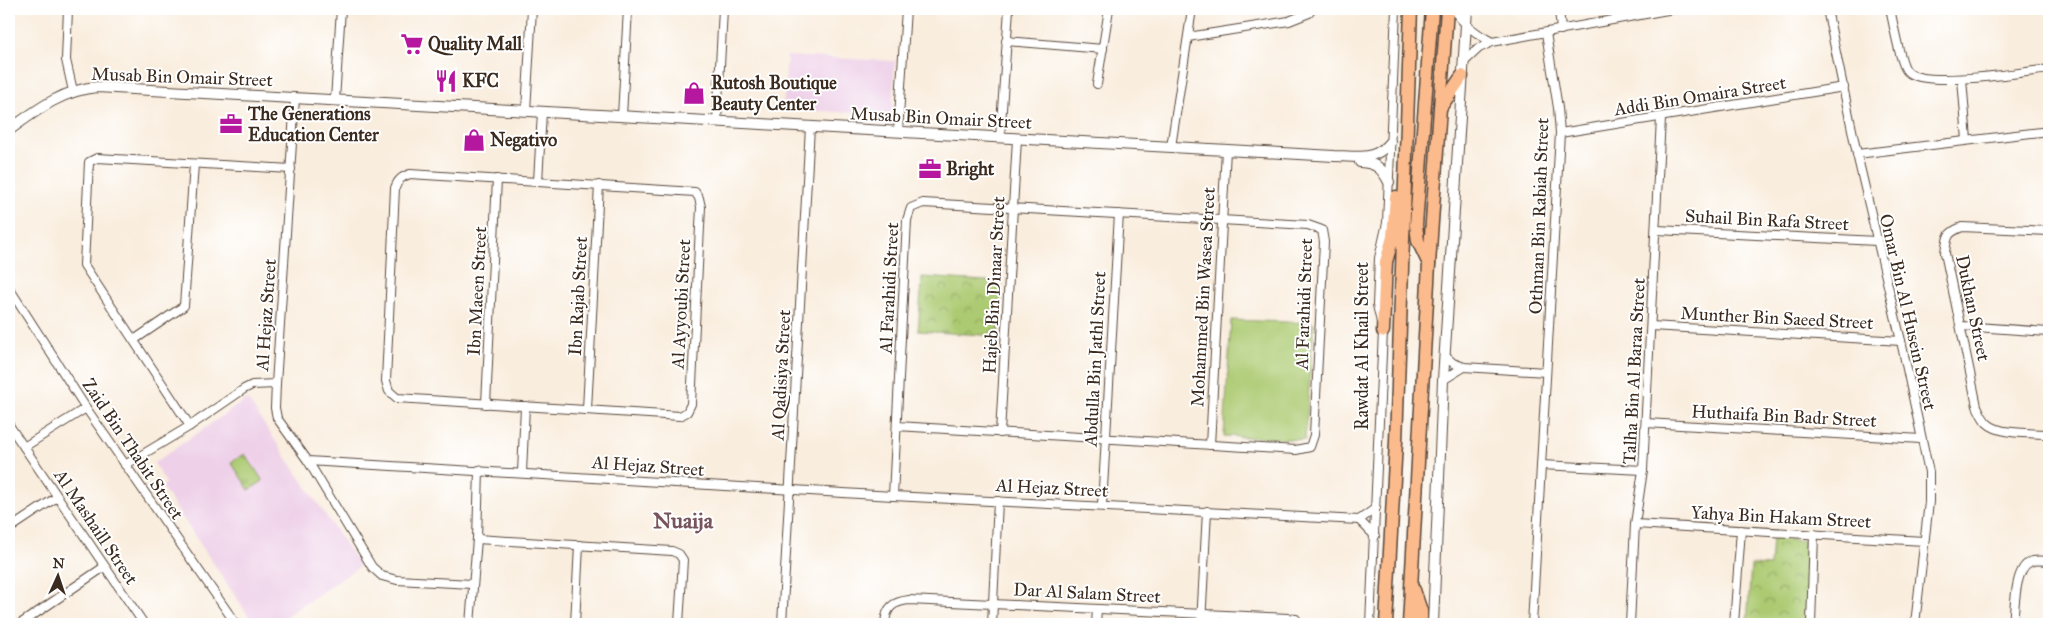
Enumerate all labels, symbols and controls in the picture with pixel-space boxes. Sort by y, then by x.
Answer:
supermarket icon: Quality Mall [399,31,425,57]
place label: Quality Mall [428,33,523,56]
street label: Musab Bin Omair Street [91,63,274,91]
restaurant icon: KFC [433,68,459,94]
place label: KFC [462,70,499,92]
street label: Addi Bin Omaira Street [1612,71,1788,121]
place label: Rutosh Boutique Beauty Center [711,72,837,116]
shop icon: Rutosh Boutique Beauty Center [681,80,707,106]
street label: Musab Bin Omair Street [850,102,1033,134]
place label: The Generations Education Center [247,103,380,146]
office icon: The Generations Education Center [218,111,244,137]
street label: Othman Bin Rabiah Street [1525,117,1553,315]
shop icon: Negativo [461,127,487,153]
place label: Negativo [490,129,557,152]
office icon: Bright [917,156,943,182]
place label: Bright [946,158,995,181]
street label: Mohammed Bin Wasea Street [1186,186,1220,407]
street label: Hajeb Bin Dinaar Street [978,195,1010,374]
street label: Suhail Bin Rafa Street [1684,205,1850,235]
street label: Omar Bin Al Husein Street [1875,212,1941,413]
street label: Al Farahidi Street [875,221,903,355]
street label: Ibn Maeen Street [463,225,491,356]
street label: Ibn Rajab Street [564,235,592,356]
street label: Al Farahidi Street [1291,237,1317,371]
street label: Al Ayyoubi Street [667,238,695,371]
street label: Dukhan Street [1951,253,1995,364]
street label: Al Hejaz Street [251,257,281,373]
street label: Rawdat Al Khail Street [1351,261,1373,430]
street label: Abdulla Bin Jathl Street [1079,270,1112,448]
street label: Talha Bin Al Baraa Street [1618,277,1650,465]
street label: Munther Bin Saeed Street [1680,302,1875,334]
street label: Al Qadisiya Street [767,308,795,442]
street label: Zaid Bin Thabit Street [78,374,189,524]
street label: Huthaifa Bin Badr Street [1691,400,1878,432]
street label: Al Hejaz Street [590,451,706,481]
street label: Al Mashaill Street [49,464,143,589]
street label: Al Hejaz Street [994,474,1109,502]
street label: Yahya Bin Hakam Street [1690,501,1872,533]
district label: Nuaija [653,507,714,534]
north arrow [32,550,82,600]
text: N [52,555,65,572]
street label: Dar Al Salam Street [1013,578,1162,608]

